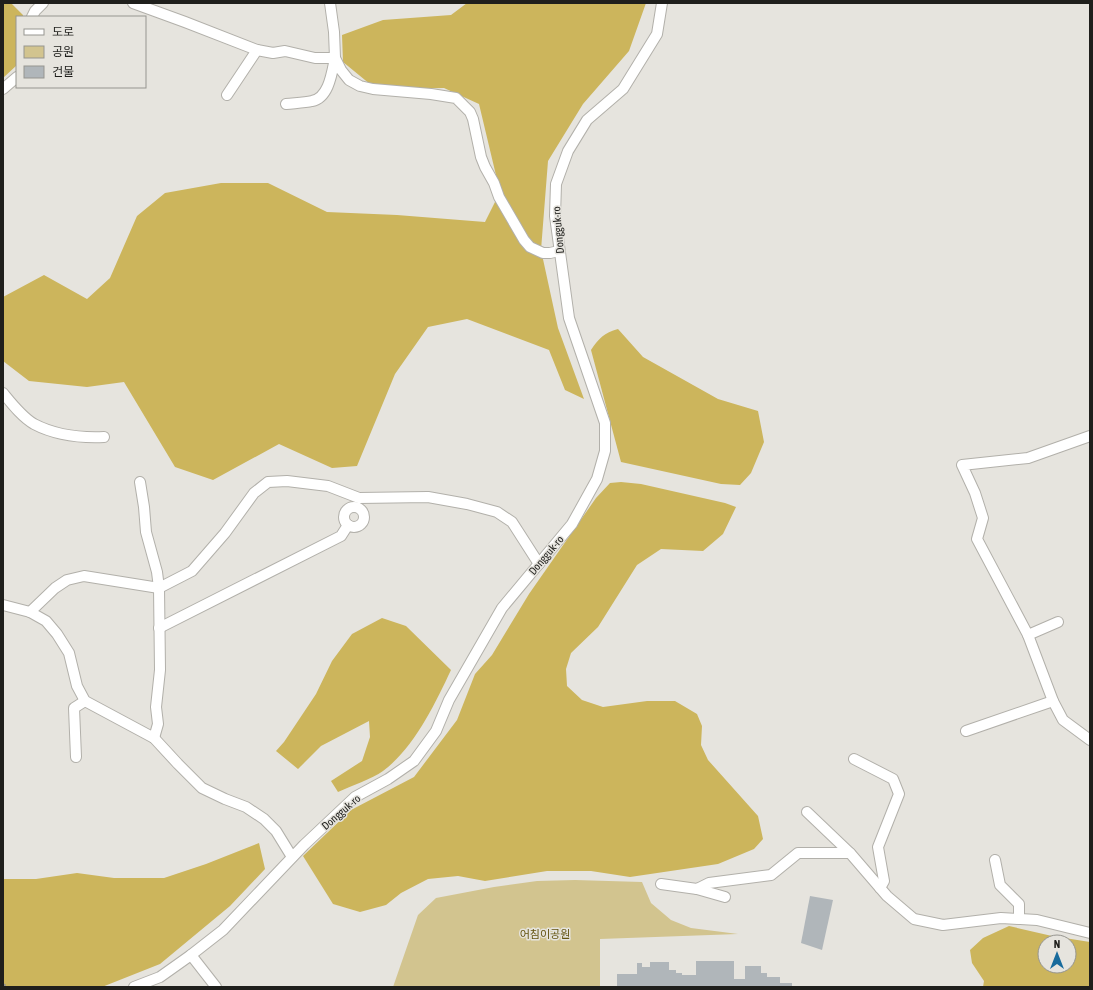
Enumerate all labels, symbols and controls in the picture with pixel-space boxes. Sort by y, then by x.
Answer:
legend [16,16,146,88]
text: 도로 [52,25,74,39]
text: 공원 [52,45,74,59]
text: 건물 [52,65,74,79]
street label: Dongguk-ro [550,206,566,254]
street label: Dongguk-ro [526,533,566,577]
street label: Dongguk-ro [319,792,363,832]
park label: 어침이공원 [520,928,570,940]
north arrow [1037,934,1077,974]
text: N [1054,938,1060,950]

